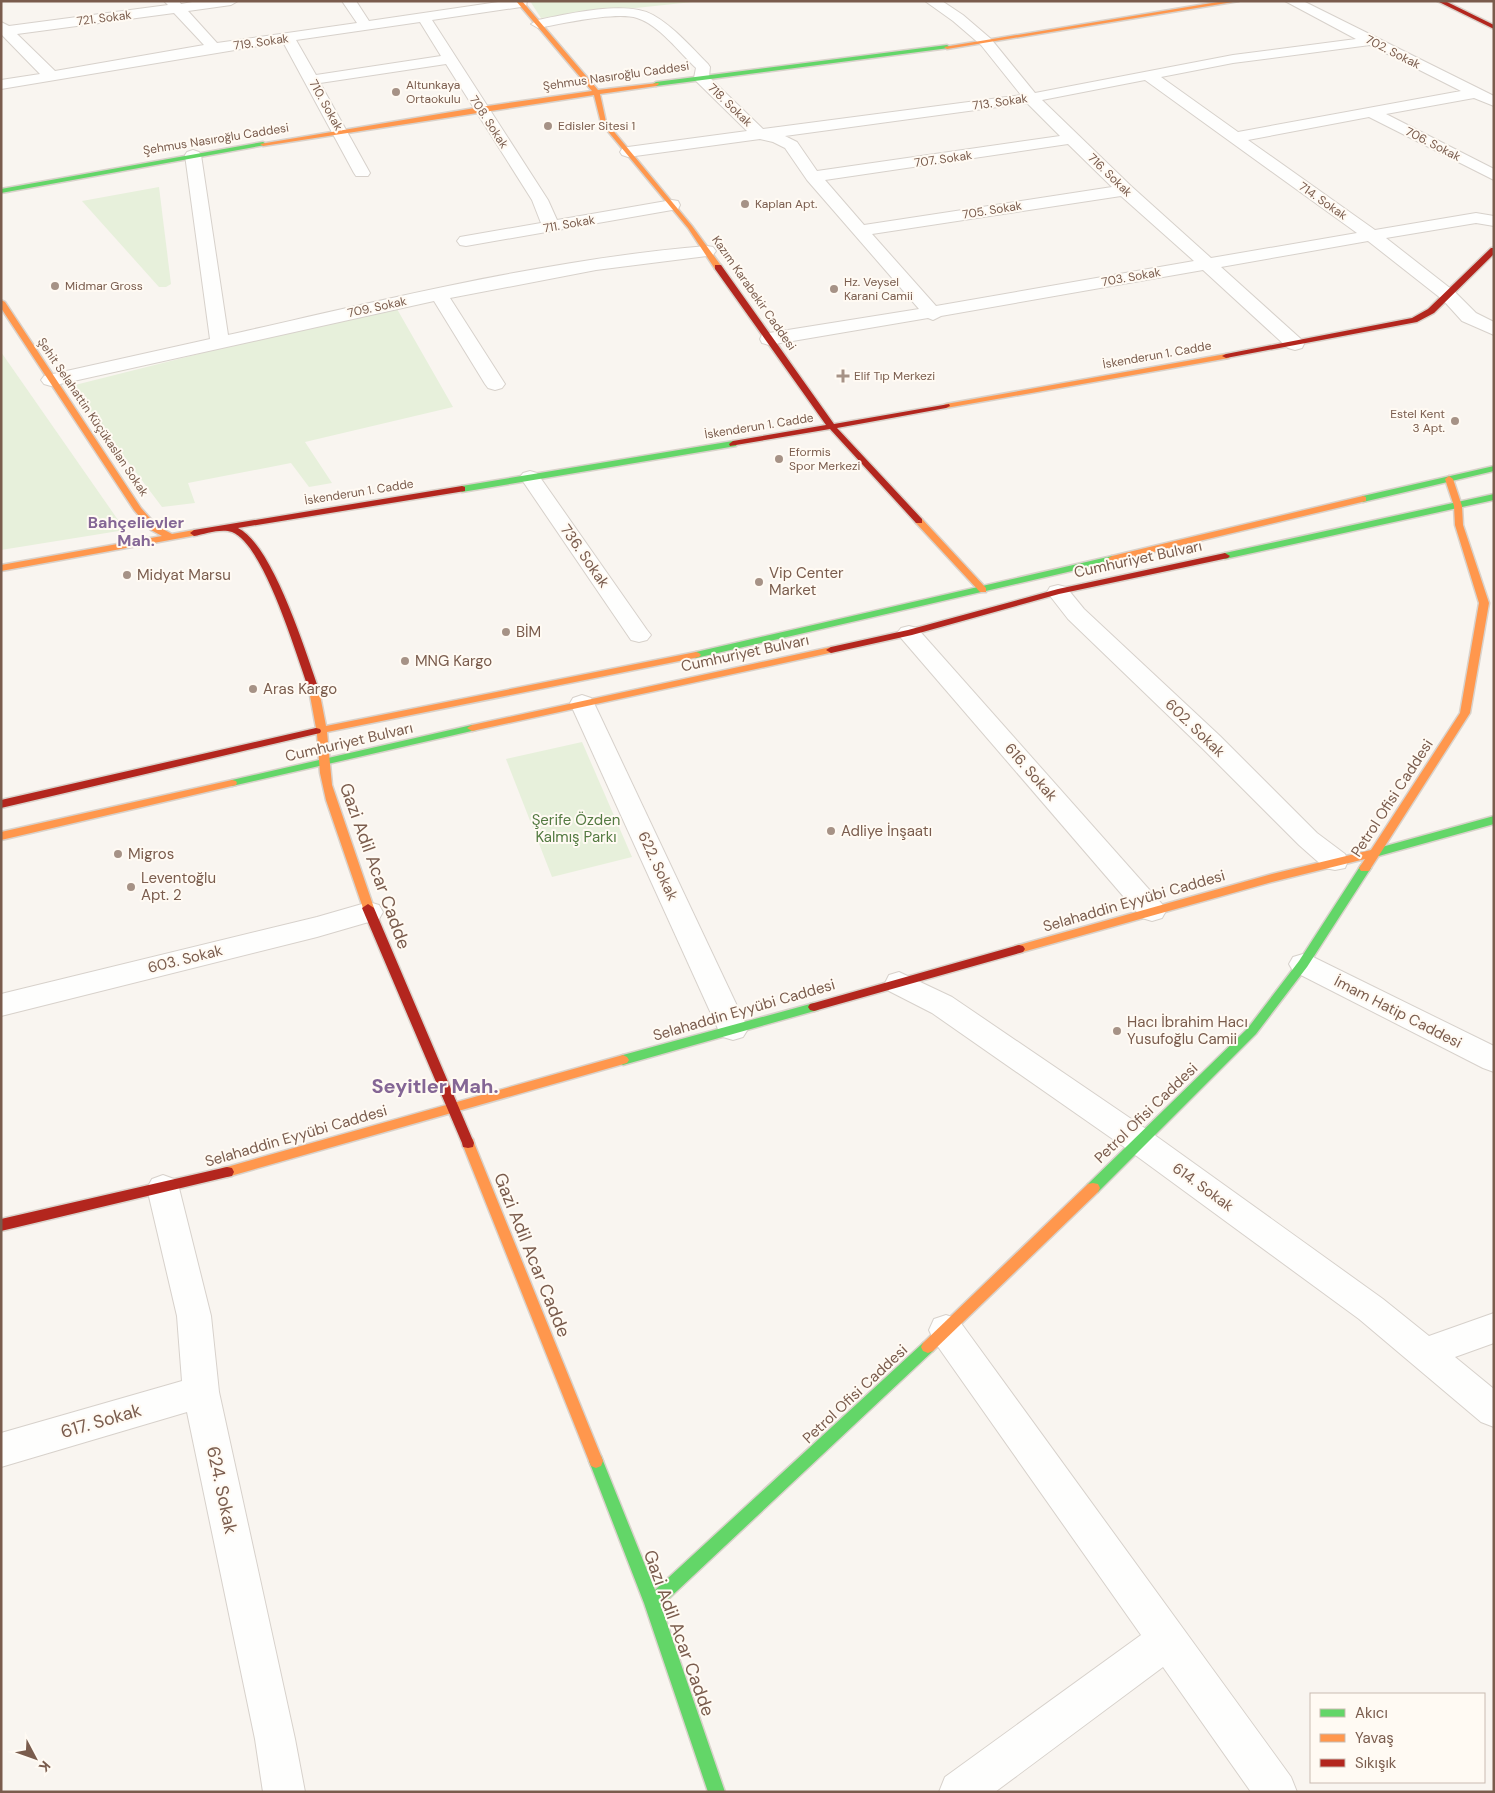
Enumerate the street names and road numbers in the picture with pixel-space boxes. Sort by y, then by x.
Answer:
street label: 721. Sokak [76,7,132,29]
street label: 719. Sokak [232,30,290,54]
street label: 702. Sokak [1363,31,1423,73]
street label: Şehmus Nasıroğlu Caddesi [542,58,690,94]
street label: 710. Sokak [305,77,347,133]
street label: 718. Sokak [704,80,756,130]
street label: 713. Sokak [971,90,1029,114]
street label: 708. Sokak [466,92,512,152]
street label: Şehmus Nasıroğlu Caddesi [142,120,290,158]
street label: 706. Sokak [1403,123,1463,165]
street label: 707. Sokak [913,147,973,171]
street label: 716. Sokak [1084,150,1136,200]
street label: 714. Sokak [1296,178,1350,224]
street label: 705. Sokak [961,197,1023,223]
street label: 711. Sokak [542,212,596,236]
street label: Kazım Karabekir Caddesi [708,233,800,354]
street label: 703. Sokak [1100,264,1162,290]
street label: 709. Sokak [346,293,408,321]
street label: Şehit Selahattin Küçükaslan Sokak [34,335,152,499]
street label: İskenderun 1. Cadde [1101,338,1213,372]
street label: İskenderun 1. Cadde [703,409,815,443]
street label: İskenderun 1. Cadde [303,475,415,509]
street label: 736. Sokak [556,520,614,592]
street label: Cumhuriyet Bulvarı [1072,536,1204,582]
street label: Cumhuriyet Bulvarı [679,630,811,676]
street label: 602. Sokak [1161,694,1230,762]
street label: Cumhuriyet Bulvarı [283,718,415,766]
street label: Petrol Ofisi Caddesi [1346,735,1438,861]
street label: 616. Sokak [1000,739,1062,806]
street label: Gazi Adil Acar Cadde [334,780,416,952]
street label: 622. Sokak [633,828,683,904]
street label: Selahaddin Eyyübi Caddesi [1041,865,1227,937]
street label: 603. Sokak [146,940,225,978]
street label: İmam Hatip Caddesi [1331,971,1465,1053]
street label: Selahaddin Eyyübi Caddesi [651,974,837,1046]
street label: Petrol Ofisi Caddesi [1090,1058,1202,1168]
street label: Selahaddin Eyyübi Caddesi [203,1100,389,1172]
street label: 614. Sokak [1168,1158,1238,1216]
street label: Gazi Adil Acar Cadde [488,1169,576,1341]
street label: Petrol Ofisi Caddesi [798,1340,912,1448]
street label: 617. Sokak [58,1398,144,1444]
street label: 624. Sokak [201,1444,243,1536]
street label: Gazi Adil Acar Cadde [638,1547,720,1719]

